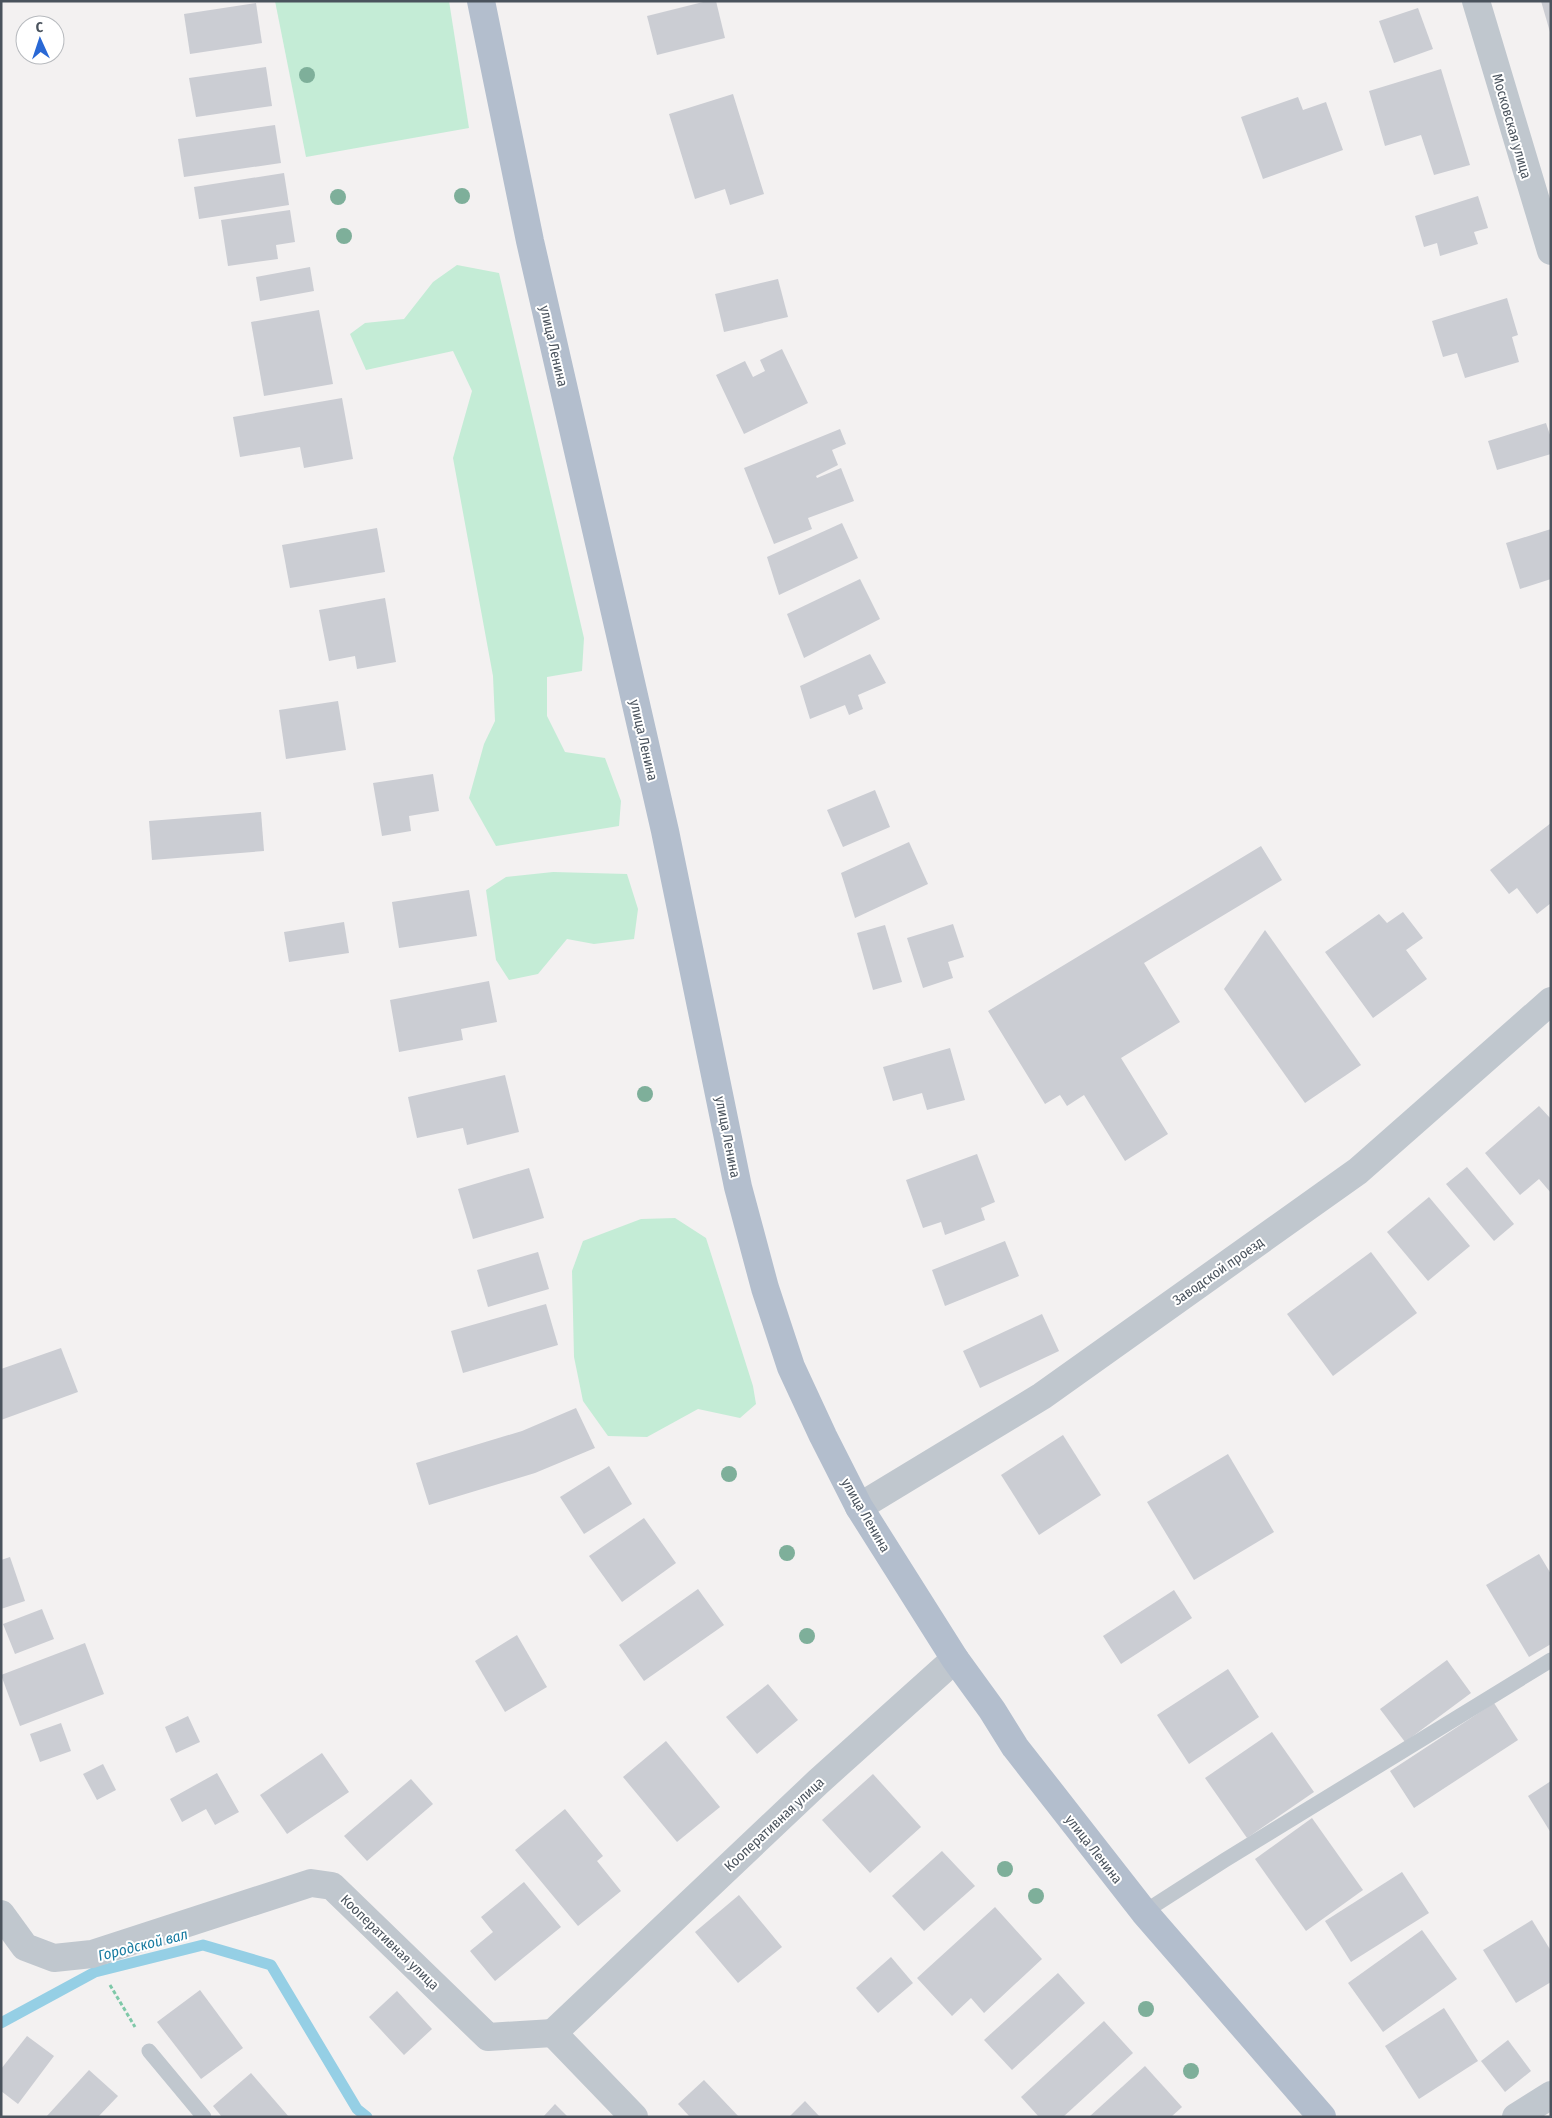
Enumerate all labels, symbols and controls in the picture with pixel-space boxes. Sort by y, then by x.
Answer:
north arrow [15,15,65,65]
text: С [35,19,44,36]
street label: Московская улица [1488,72,1535,181]
street label: улица Ленина [536,304,571,389]
street label: улица Ленина [626,698,661,783]
street label: улица Ленина [711,1095,744,1179]
street label: Заводской проезд [1169,1234,1267,1309]
street label: улица Ленина [838,1475,894,1555]
street label: Кооперативная улица [721,1774,828,1875]
street label: улица Ленина [1061,1811,1126,1887]
street label: Кооперативная улица [337,1891,442,1994]
water label: Городской вал [96,1925,190,1965]

